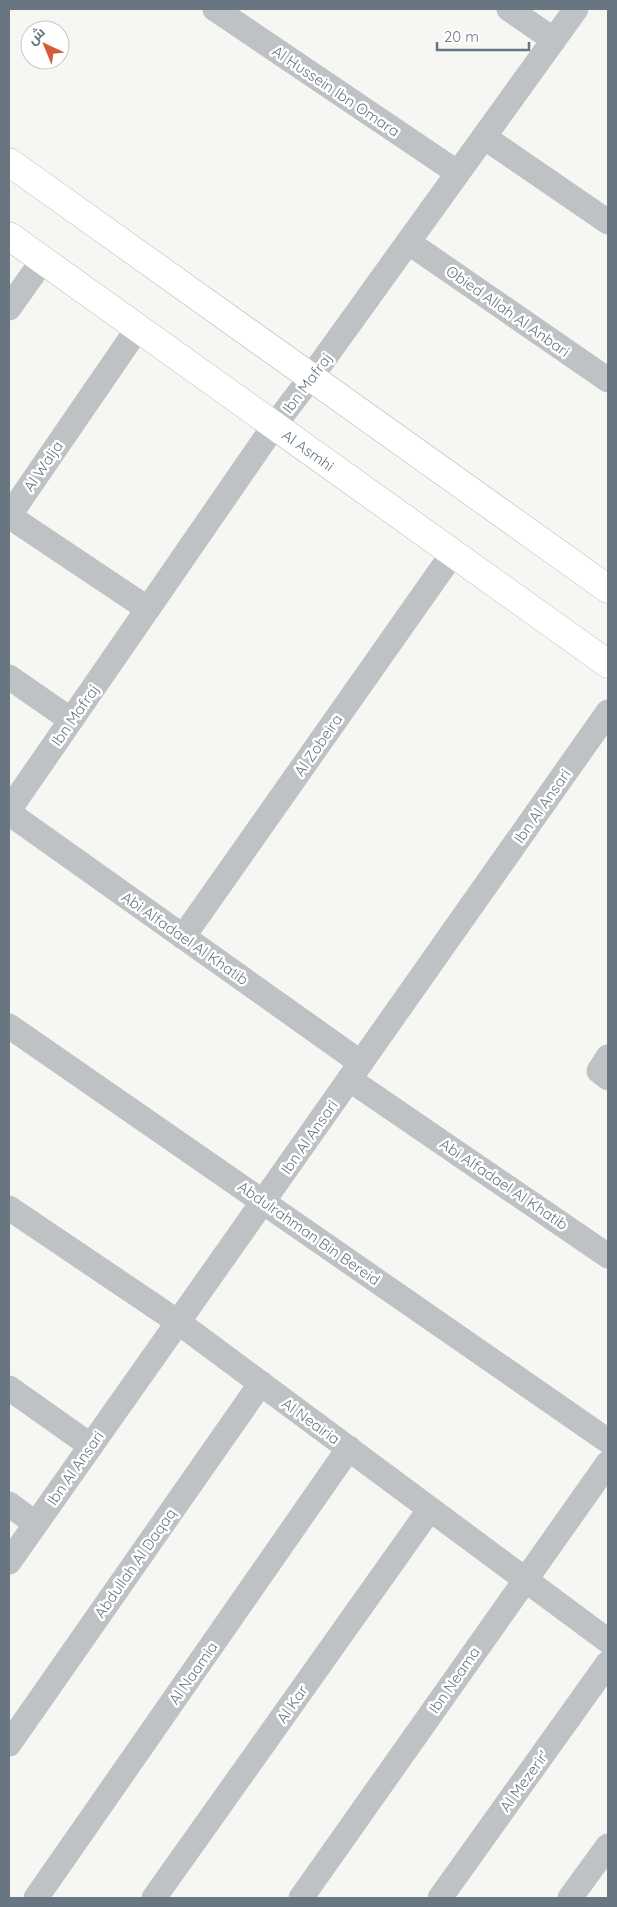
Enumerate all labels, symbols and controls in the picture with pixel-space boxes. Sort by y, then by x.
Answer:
north arrow [20,20,70,70]
scale bar [437,20,530,52]
text: ش [23,23,49,48]
text: 20 m [444,27,479,46]
street label: Al Hussein Ibn Omara [269,41,403,141]
street label: Obied Allah Al Anbari [443,261,573,361]
street label: Ibn Mafraj [278,349,336,417]
street label: Al Asmhi [279,425,338,475]
street label: Al Walja [19,437,67,495]
street label: Ibn Mafraj [47,680,103,750]
street label: Al Zobeira [290,710,346,780]
street label: Ibn Al Ansari [509,765,575,847]
street label: Abi Alfadael Al Khatib [118,887,252,989]
street label: Ibn Al Ansari [276,1096,342,1178]
street label: Abi Alfadael Al Khatib [436,1134,572,1234]
street label: Abdulrahman Bin Bereid [234,1177,384,1289]
street label: Al Neairia [278,1394,344,1448]
street label: Ibn Al Ansari [42,1427,108,1509]
street label: Abdullah Al Daqaq [90,1504,180,1622]
street label: Al Naamia [164,1638,222,1708]
street label: Ibn Neama [424,1643,484,1717]
street label: Al Kar [272,1681,312,1727]
street label: Al Mezerir' [495,1746,553,1815]

